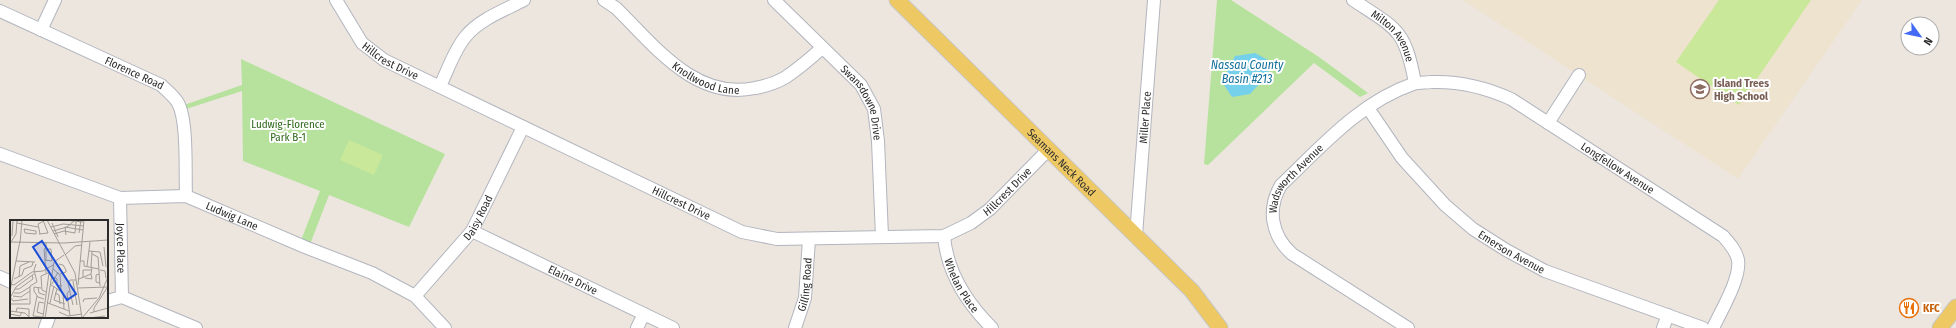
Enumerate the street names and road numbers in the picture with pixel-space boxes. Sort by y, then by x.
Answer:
street label: Milton Avenue [1369,7,1417,63]
street label: Hillcrest Drive [360,39,421,82]
street label: Florence Road [103,54,166,92]
street label: Knollwood Lane [670,59,739,96]
street label: Swansdowne Drive [838,62,884,141]
street label: Miller Place [1137,91,1153,144]
street label: Seamans Neck Road [1025,126,1098,199]
street label: Longfellow Avenue [1579,139,1657,196]
street label: Wadsworth Avenue [1266,141,1326,214]
street label: Hillcrest Drive [980,164,1034,218]
street label: Hillcrest Drive [650,183,713,222]
street label: Daisy Road [460,193,495,243]
street label: Ludwig Lane [204,199,260,233]
street label: Joyce Place [114,223,128,273]
street label: Emerson Avenue [1476,228,1547,276]
street label: Gilling Road [795,257,814,313]
street label: Whelan Place [942,257,982,315]
street label: Elaine Drive [546,262,600,297]

